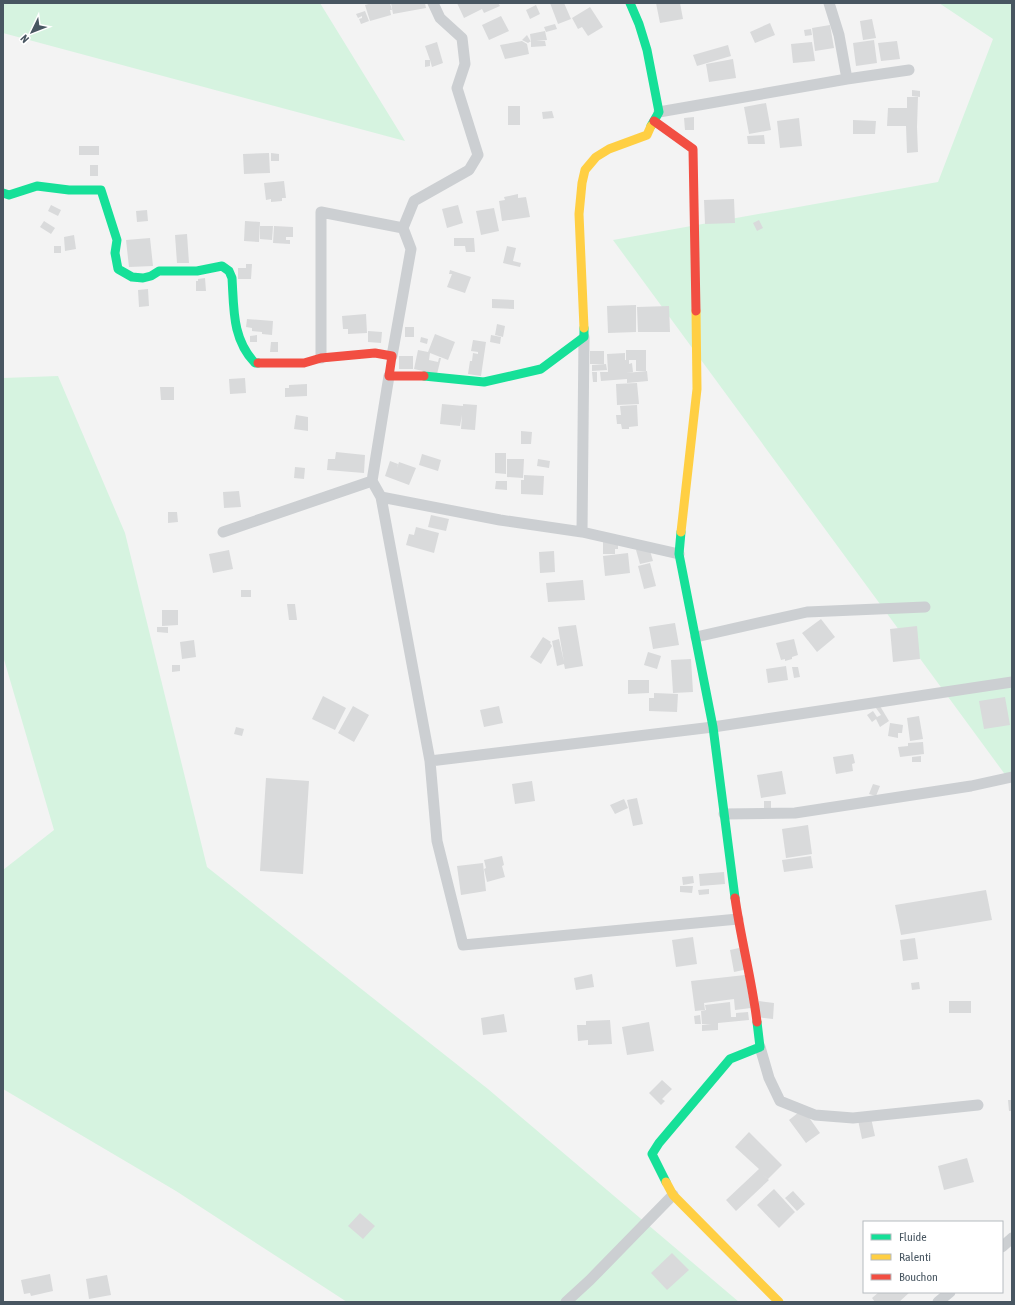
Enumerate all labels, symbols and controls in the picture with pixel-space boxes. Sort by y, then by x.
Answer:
north arrow [12,12,52,52]
text: N [18,32,31,45]
legend [863,1221,1003,1293]
text: Fluide [899,1230,927,1244]
text: Ralenti [899,1250,931,1264]
text: Bouchon [899,1270,938,1284]

